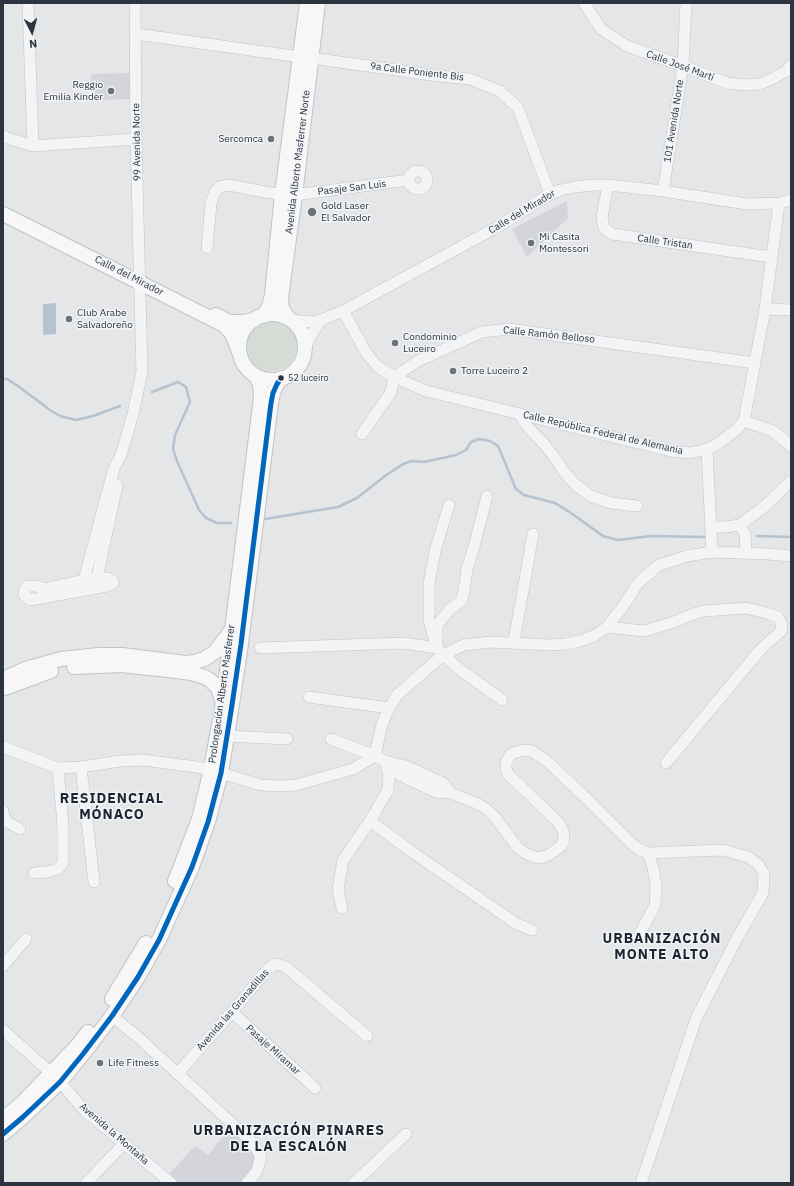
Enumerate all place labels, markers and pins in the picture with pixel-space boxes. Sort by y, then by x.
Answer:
place label: Reggio Emilia Kinder [44,79,103,102]
marker: Reggio Emilia Kinder [106,86,116,96]
place label: Sercomca [218,133,263,145]
marker: Sercomca [266,134,276,144]
place label: Gold Laser El Salvador [321,200,371,224]
marker: Gold Laser El Salvador [306,206,318,218]
place label: Mi Casita Montessori [539,231,589,254]
marker: Mi Casita Montessori [526,238,536,248]
place label: Club Arabe Salvadoreño [77,307,133,330]
marker: Club Arabe Salvadoreño [64,314,74,324]
place label: Condominio Luceiro [403,331,457,354]
marker: Condominio Luceiro [390,338,400,348]
place label: Torre Luceiro 2 [461,365,528,377]
marker: Torre Luceiro 2 [448,366,458,376]
marker: 52 luceiro [276,373,286,383]
place label: 52 luceiro [288,373,328,383]
place label: Life Fitness [108,1057,159,1069]
marker: Life Fitness [95,1058,105,1068]

